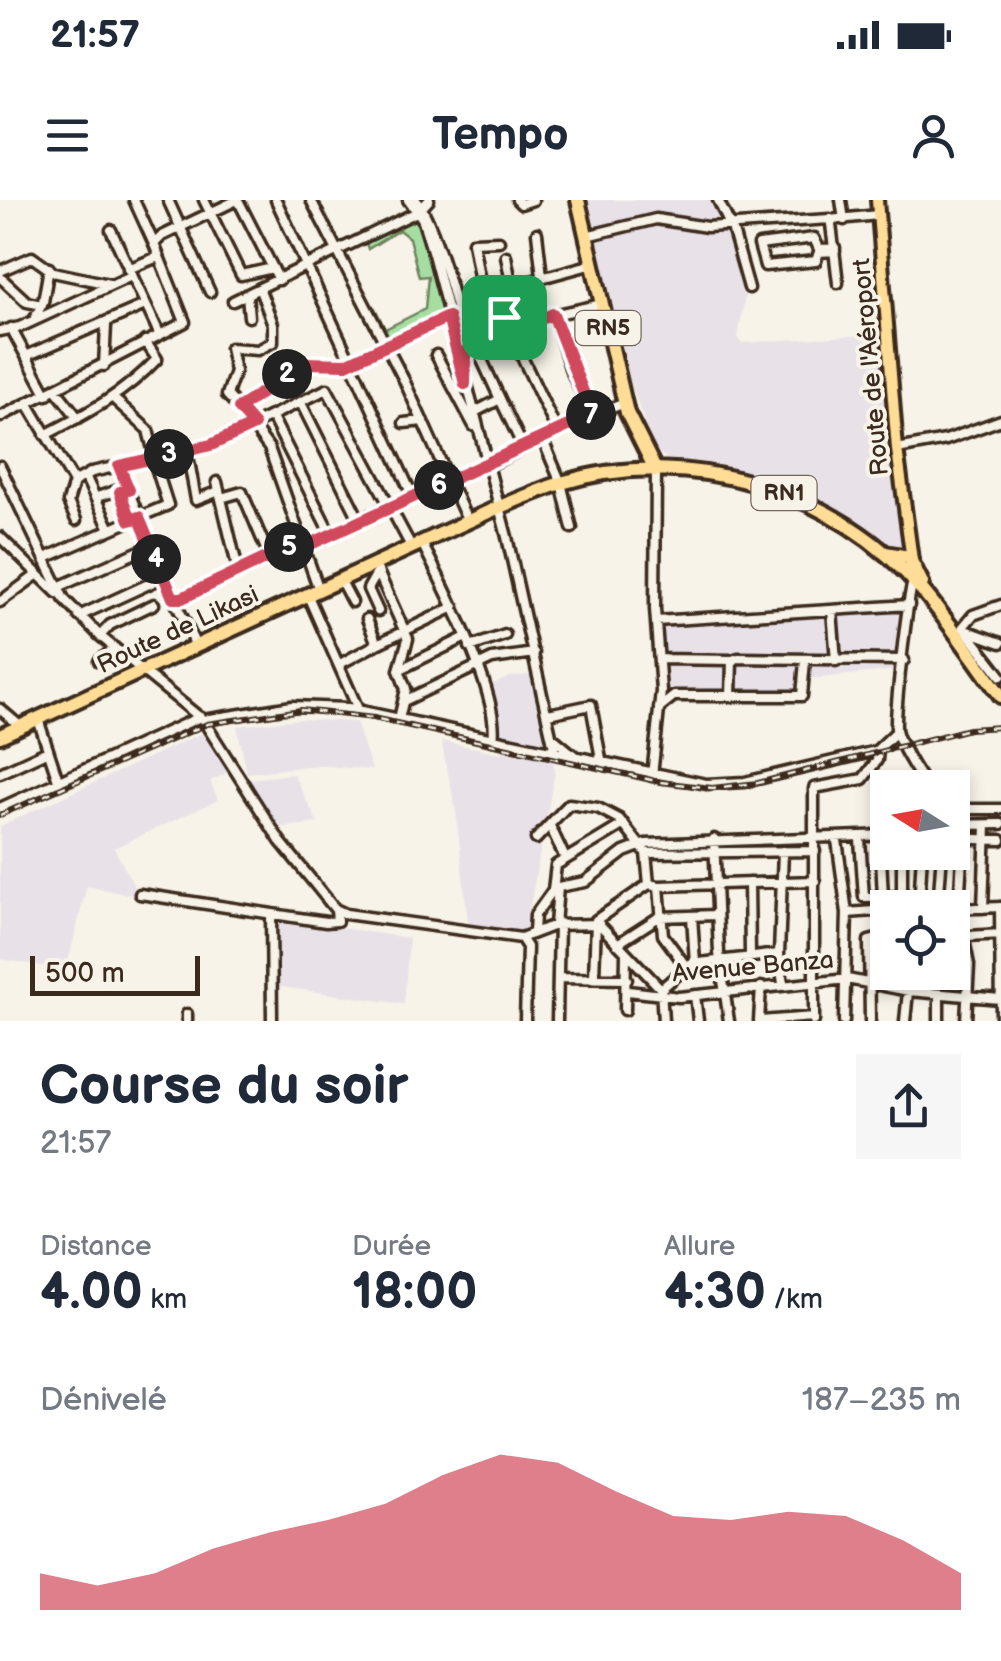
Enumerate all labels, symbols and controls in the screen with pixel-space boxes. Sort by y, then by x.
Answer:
text: 21:57 [50,13,140,58]
icon: menu [40,108,95,163]
text: Tempo [432,108,569,163]
icon: person [906,108,961,163]
street label: Route de l'Aéroport [846,257,896,477]
pin [462,275,547,360]
icon: arrive [477,290,532,345]
road number: RN5 [576,311,640,345]
pin: 2 [262,349,312,399]
text: 2 [279,357,295,390]
pin: 7 [566,390,616,440]
text: 7 [583,398,599,431]
pin: 3 [144,429,194,479]
text: 3 [161,437,177,470]
pin: 6 [414,460,464,510]
text: 6 [431,468,447,501]
road number: RN1 [752,476,816,510]
pin: 5 [264,522,314,572]
text: 5 [281,530,297,563]
pin: 4 [131,534,181,584]
text: 4 [148,542,164,575]
street label: Route de Likasi [92,579,264,681]
north arrow [870,770,970,870]
map controls [870,770,970,990]
button: locate [870,890,970,990]
street label: Avenue Banza [671,945,835,989]
scale bar [30,951,200,996]
text: 500 m [45,957,125,990]
text: Course du soir [40,1053,408,1120]
button: share [856,1054,961,1159]
text: 21:57 [40,1124,111,1163]
text: Distance [40,1230,152,1263]
text: Durée [352,1230,431,1263]
text: Allure [664,1230,735,1263]
text: 4.00 [40,1263,143,1323]
text: 18:00 [352,1263,477,1323]
text: 4:30 [664,1263,766,1323]
text: km [143,1283,187,1316]
text: /km [766,1283,823,1316]
text: Dénivelé [40,1381,167,1420]
text: 187–235 m [802,1381,961,1420]

